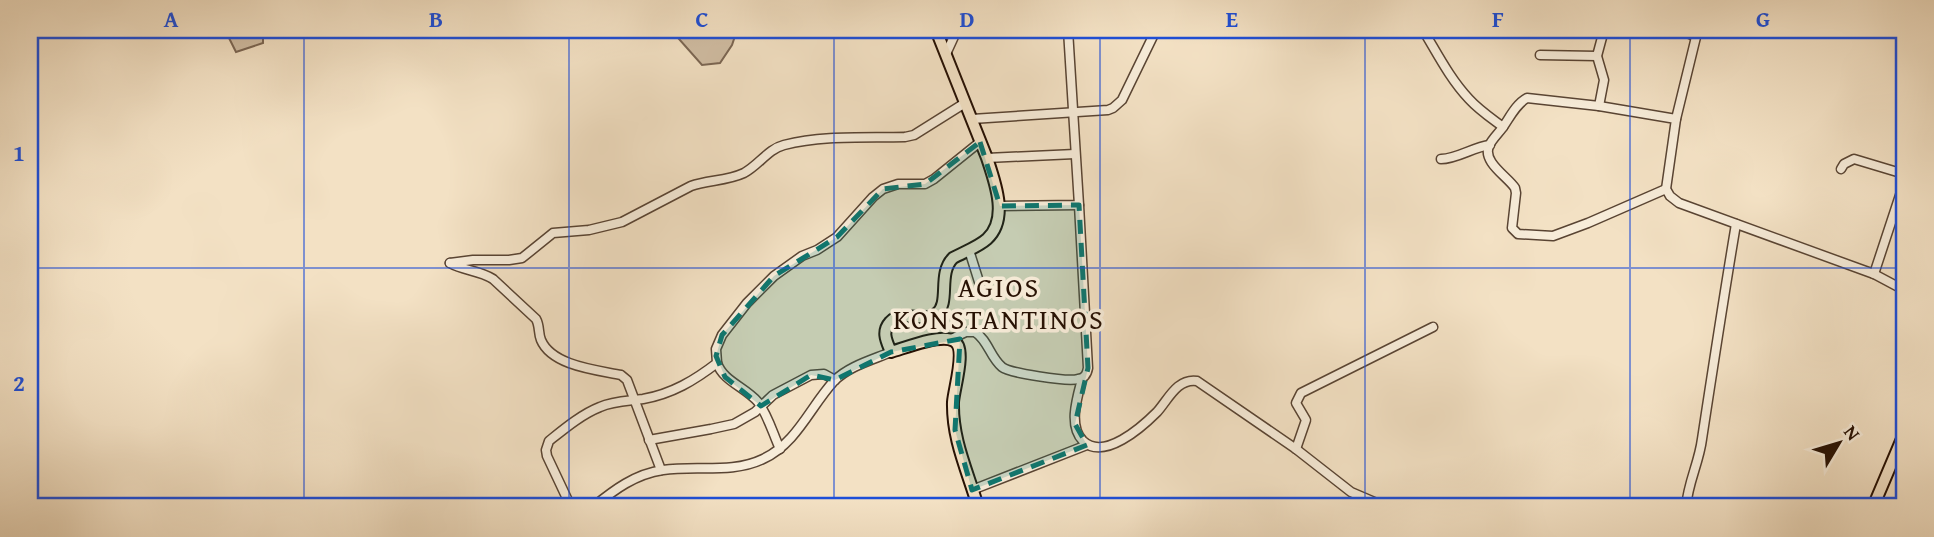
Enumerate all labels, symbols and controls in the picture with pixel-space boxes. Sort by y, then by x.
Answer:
text: A [164,2,179,35]
text: B [429,2,443,35]
text: C [695,2,709,35]
text: D [960,2,975,35]
text: E [1226,2,1238,35]
text: F [1492,2,1504,35]
text: G [1756,2,1770,35]
text: 1 [13,136,25,169]
district label: AGIOS KONSTANTINOS [893,266,1105,339]
text: 2 [13,366,25,399]
north arrow [1804,407,1874,477]
text: N [1837,419,1868,446]

